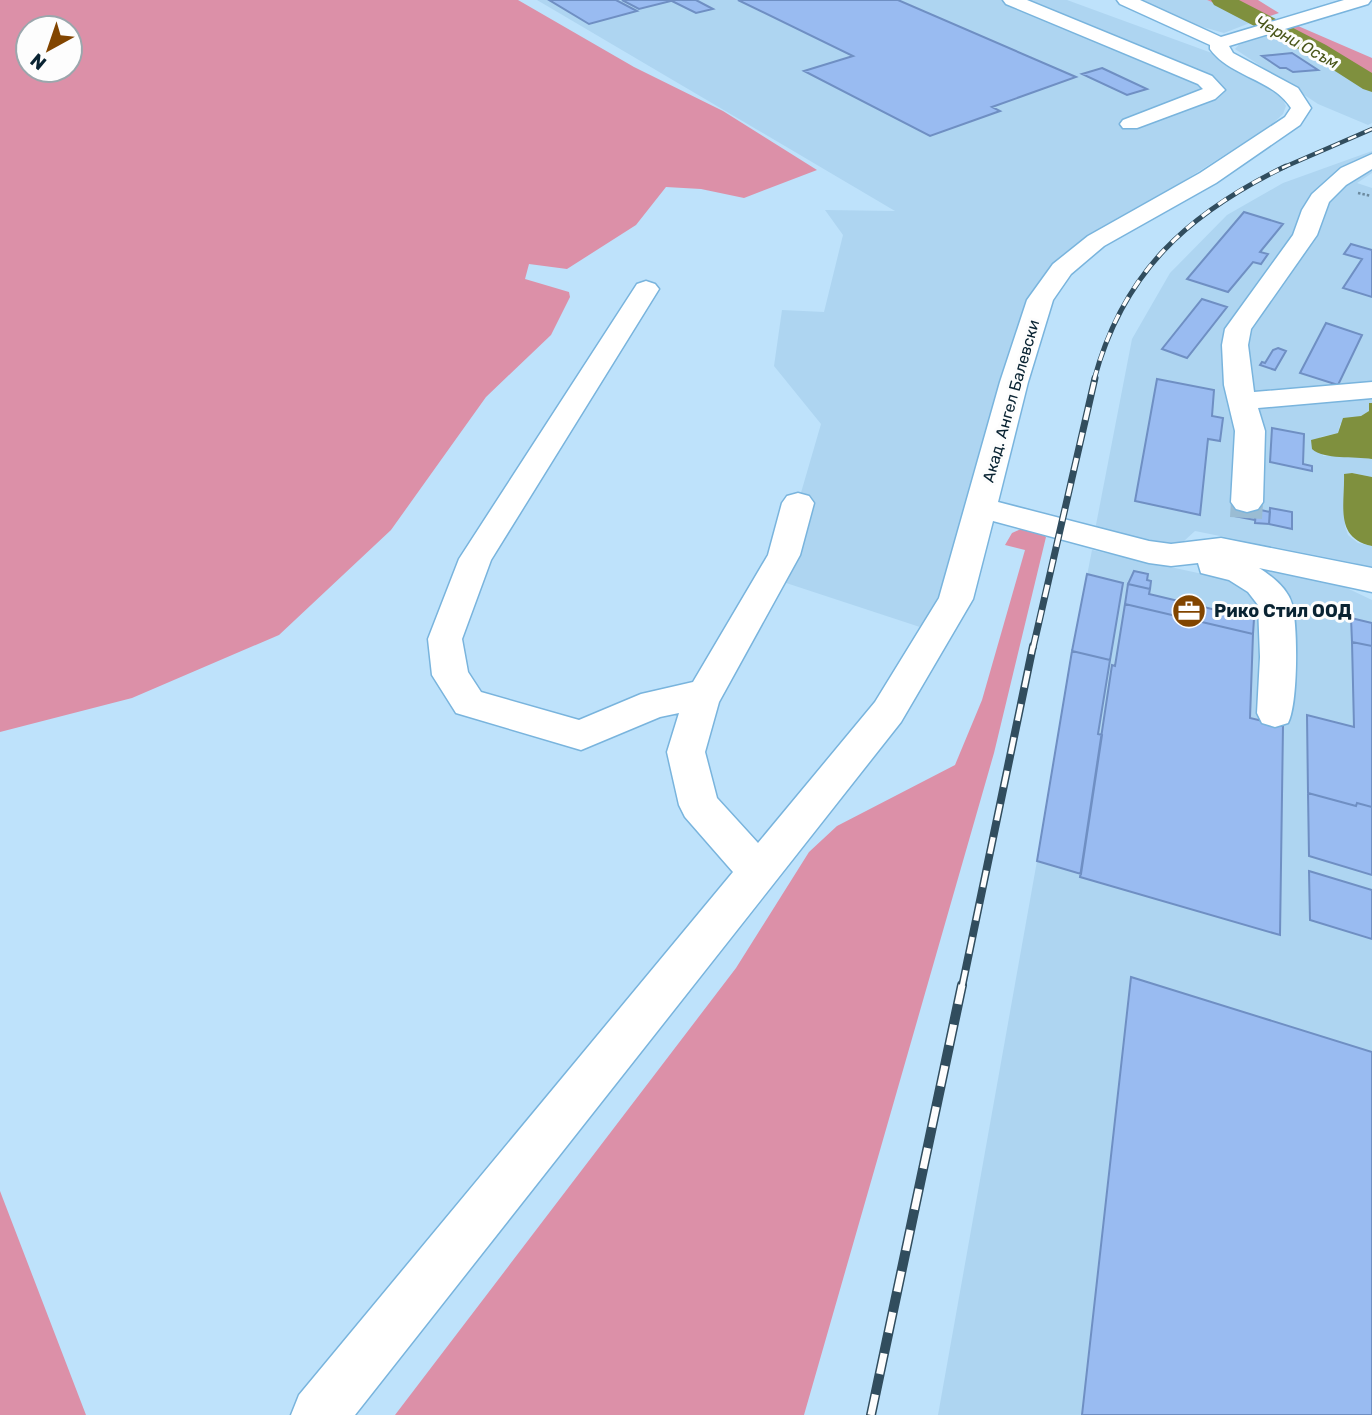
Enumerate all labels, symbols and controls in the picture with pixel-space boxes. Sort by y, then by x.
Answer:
water label: Черни Осъм [1252,11,1342,73]
north arrow [14,14,84,84]
text: N [26,48,51,75]
street label: Акад. Ангел Балевски [979,317,1043,485]
office icon: Рико Стил ООД [1170,592,1208,630]
place label: Рико Стил ООД [1214,600,1352,622]

